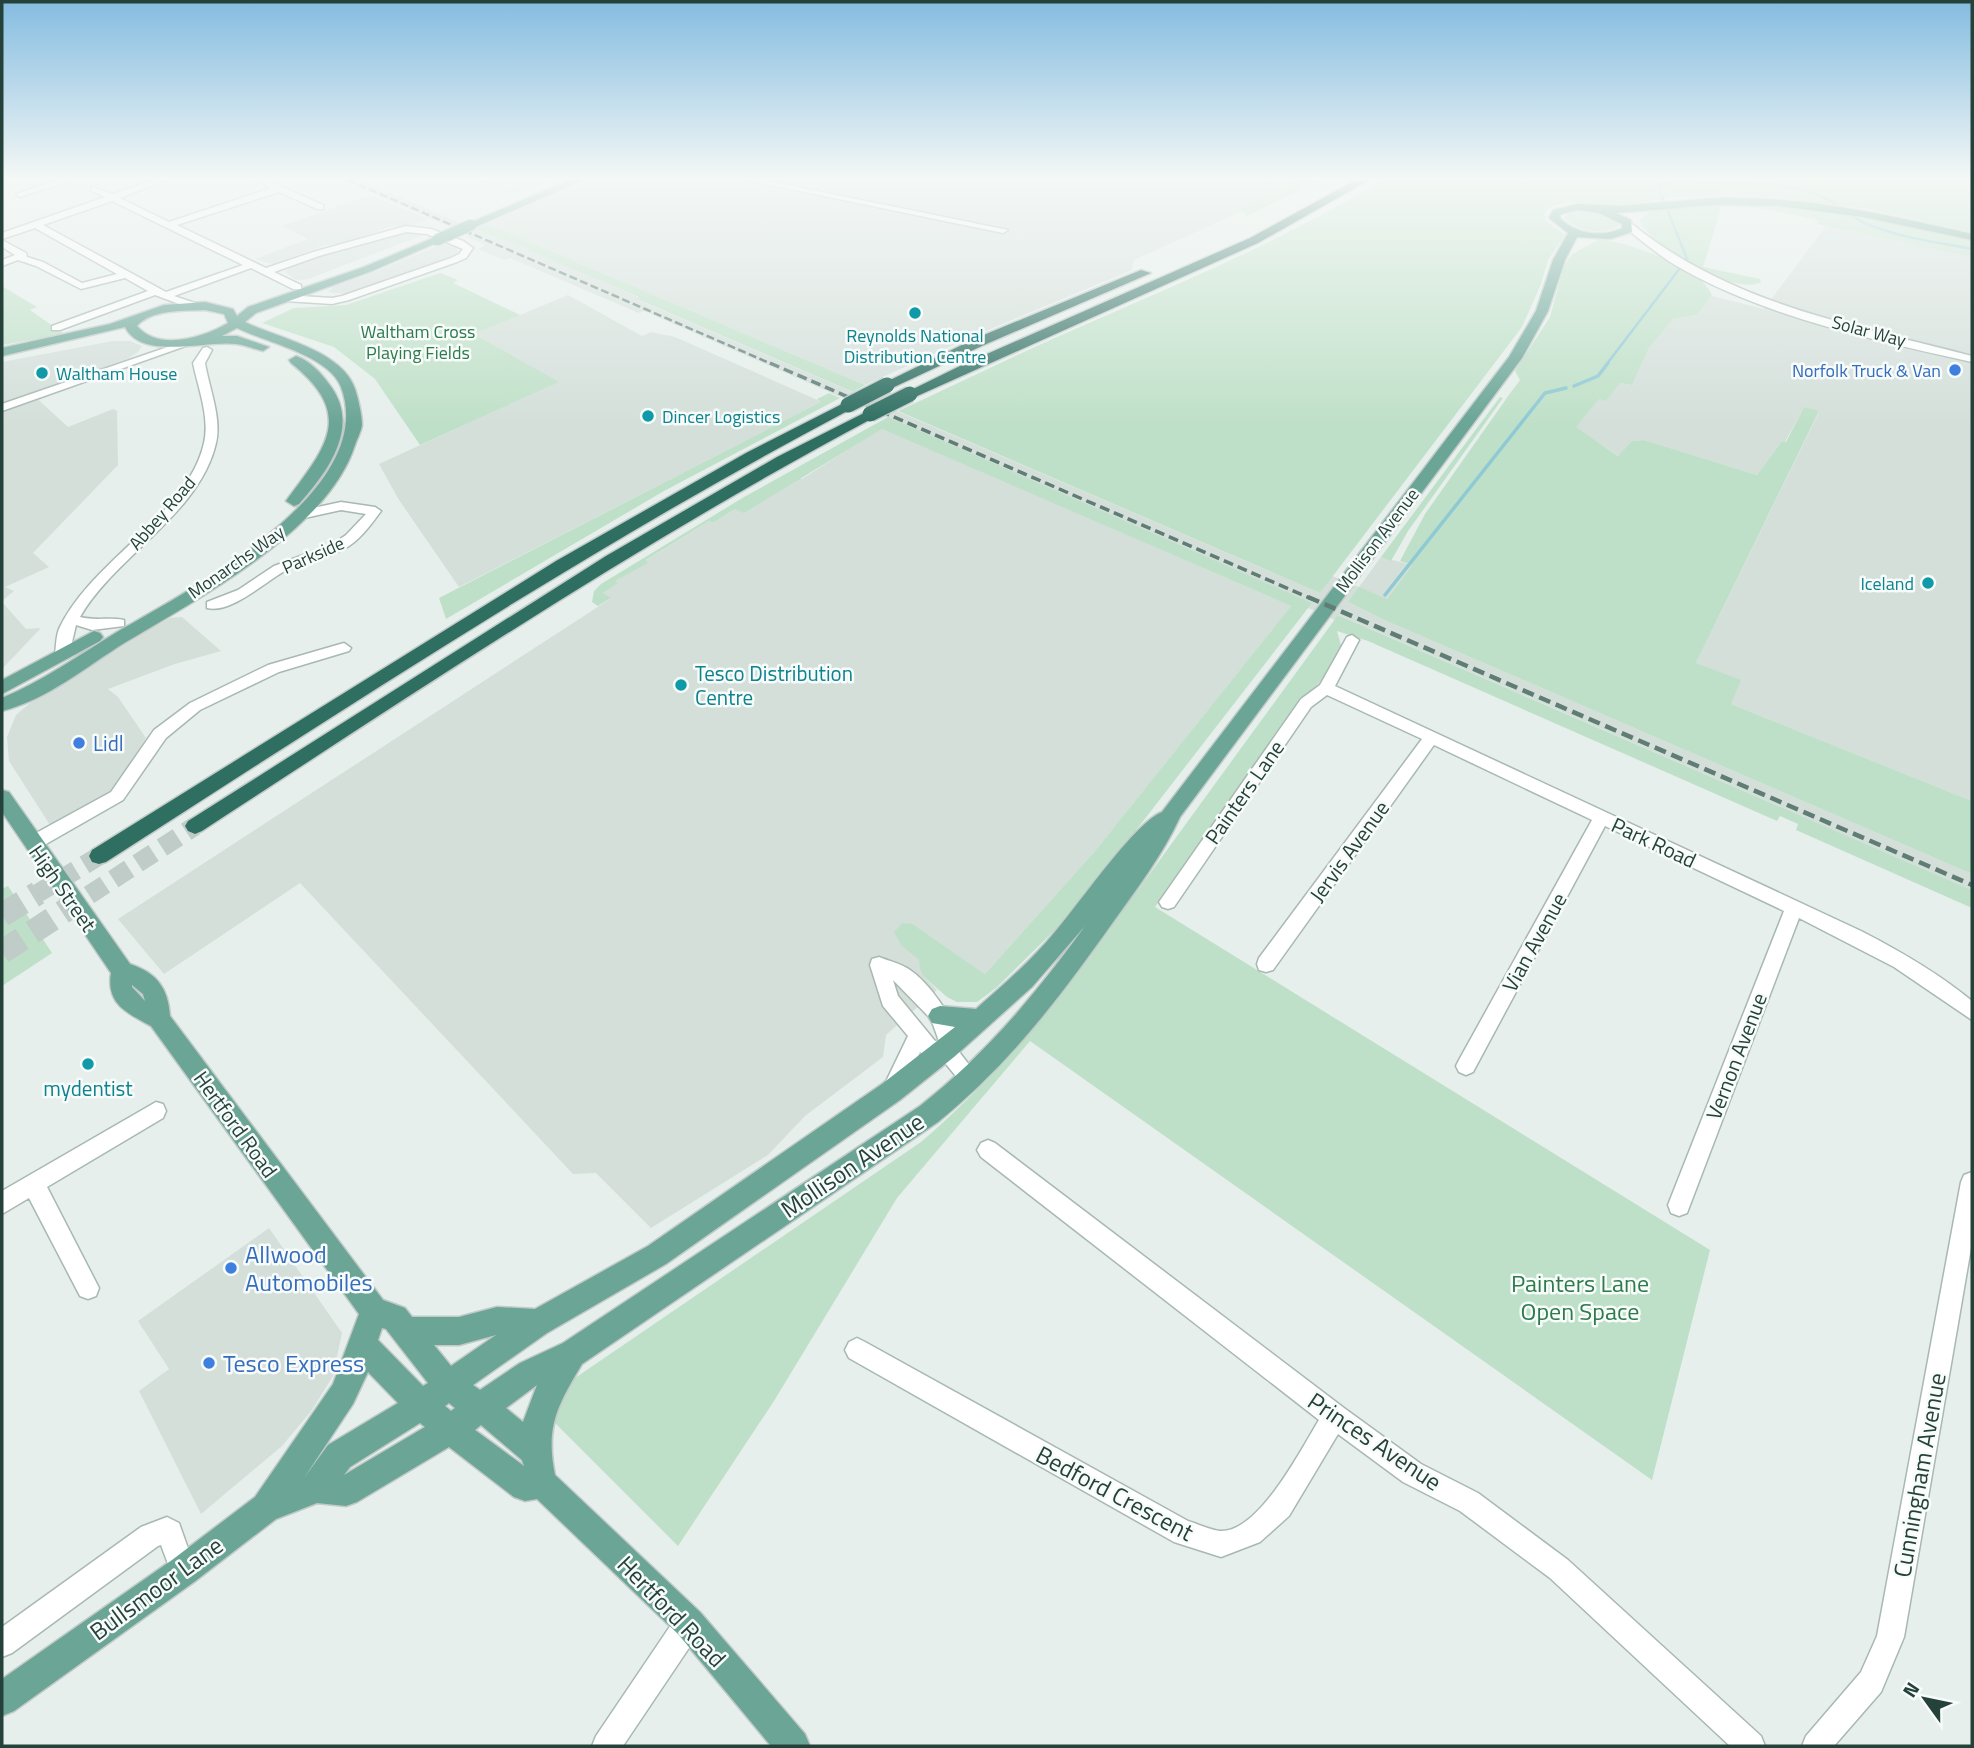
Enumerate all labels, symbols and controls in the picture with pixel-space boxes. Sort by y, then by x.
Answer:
marker: Reynolds National Distribution Centre [907,305,923,321]
street label: Solar Way [1829,308,1909,354]
park label: Waltham Cross Playing Fields [361,318,475,366]
place label: Reynolds National Distribution Centre [844,322,986,370]
place label: Norfolk Truck & Van [1792,357,1941,384]
place label: Waltham House [56,360,177,387]
marker: Norfolk Truck & Van [1947,362,1963,378]
marker: Waltham House [34,365,50,381]
place label: Dincer Logistics [662,403,780,430]
marker: Dincer Logistics [640,408,656,424]
street label: Abbey Road [122,470,202,556]
street label: Mollison Avenue [1329,482,1425,598]
street label: Monarchs Way [182,519,290,605]
street label: Parkside [278,529,348,581]
place label: Iceland [1860,570,1914,597]
marker: Iceland [1920,575,1936,591]
place label: Tesco Distribution Centre [695,657,853,713]
marker: Tesco Distribution Centre [673,677,689,693]
place label: Lidl [93,727,124,759]
street label: Painters Lane [1196,733,1292,851]
marker: Lidl [71,735,87,751]
street label: Jervis Avenue [1301,794,1397,908]
street label: Park Road [1606,808,1702,876]
street label: High Street [21,838,105,938]
street label: Vian Avenue [1494,887,1574,997]
street label: Vernon Avenue [1697,988,1775,1124]
marker: mydentist [80,1056,96,1072]
street label: Hertford Road [186,1064,286,1184]
place label: mydentist [43,1072,133,1104]
street label: Mollison Avenue [773,1104,931,1226]
place label: Allwood Automobiles [245,1236,373,1300]
marker: Allwood Automobiles [223,1260,239,1276]
park label: Painters Lane Open Space [1511,1265,1649,1329]
place label: Tesco Express [223,1345,364,1381]
marker: Tesco Express [201,1355,217,1371]
street label: Cunningham Avenue [1883,1370,1955,1580]
street label: Princes Avenue [1301,1383,1449,1499]
street label: Bedford Crescent [1030,1436,1201,1550]
street label: Bullsmoor Lane [82,1527,230,1649]
street label: Hertford Road [609,1547,735,1675]
north arrow [1890,1664,1960,1734]
text: N [1895,1676,1926,1703]

